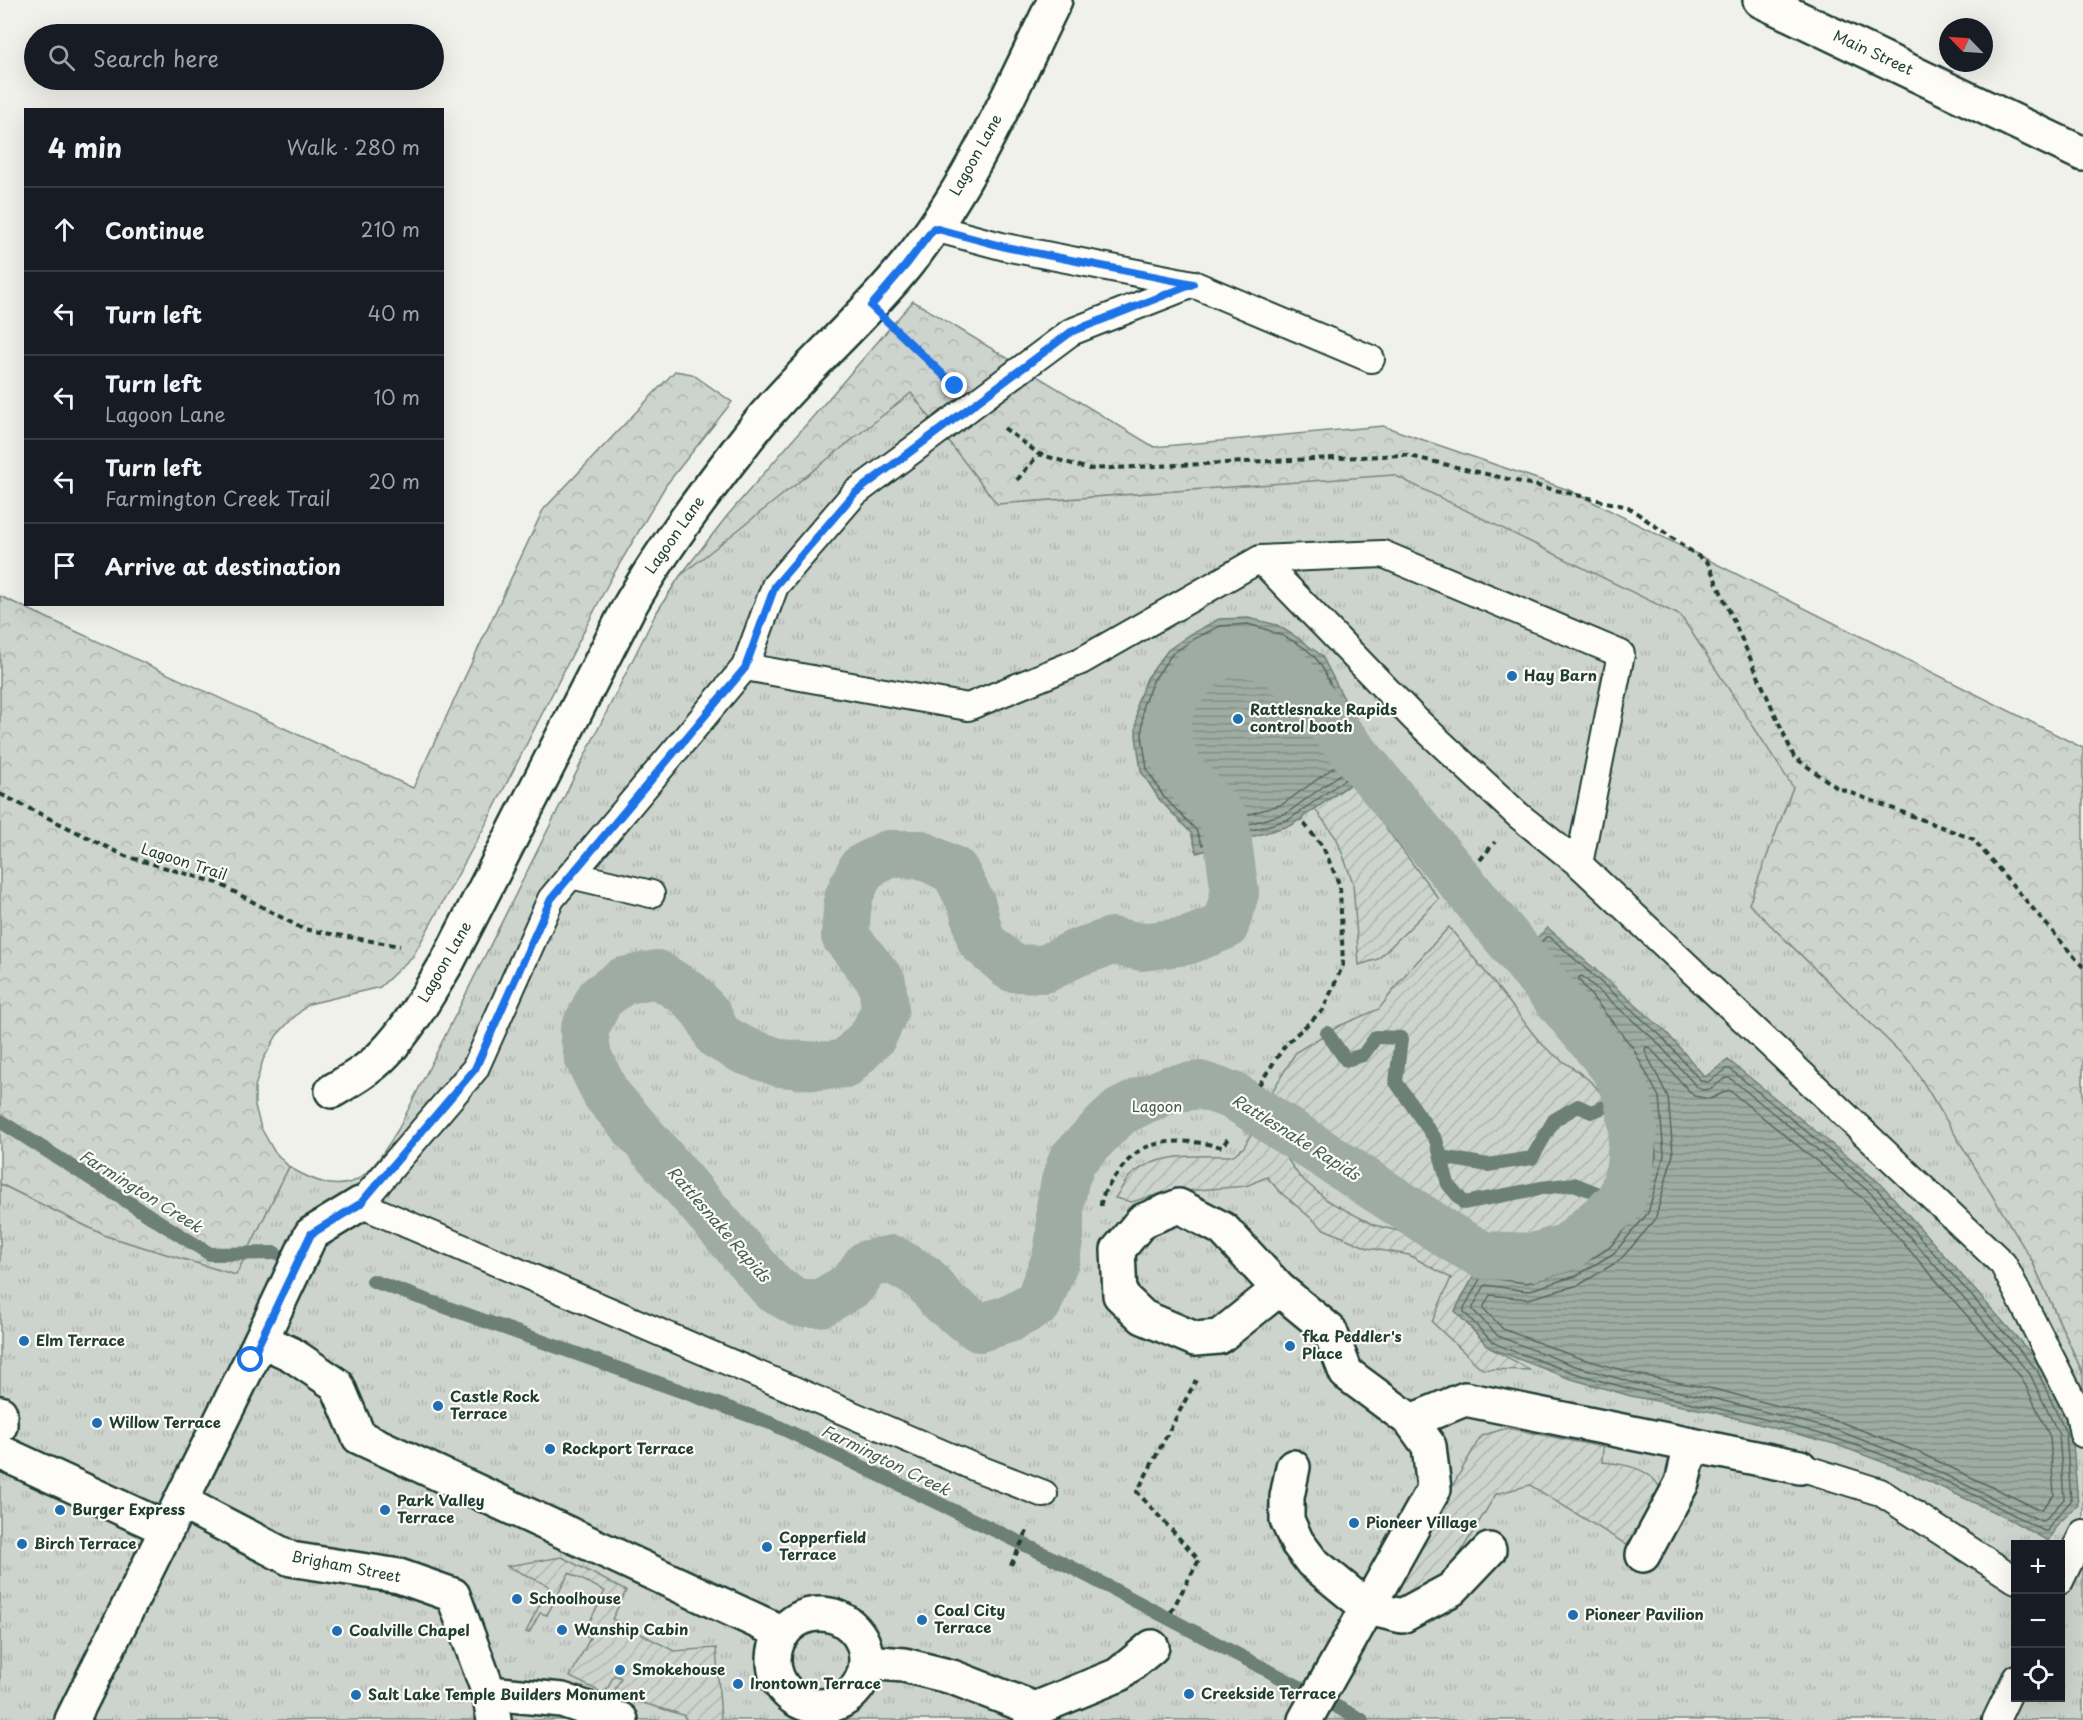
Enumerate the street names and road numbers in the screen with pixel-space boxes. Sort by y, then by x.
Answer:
street label: Main Street [1830,23,1917,80]
street label: Lagoon Lane [943,109,1007,199]
street label: Lagoon Lane [638,490,709,578]
street label: Lagoon Trail [138,836,231,885]
street label: Lagoon Lane [411,916,476,1006]
street label: Brigham Street [290,1544,403,1587]

